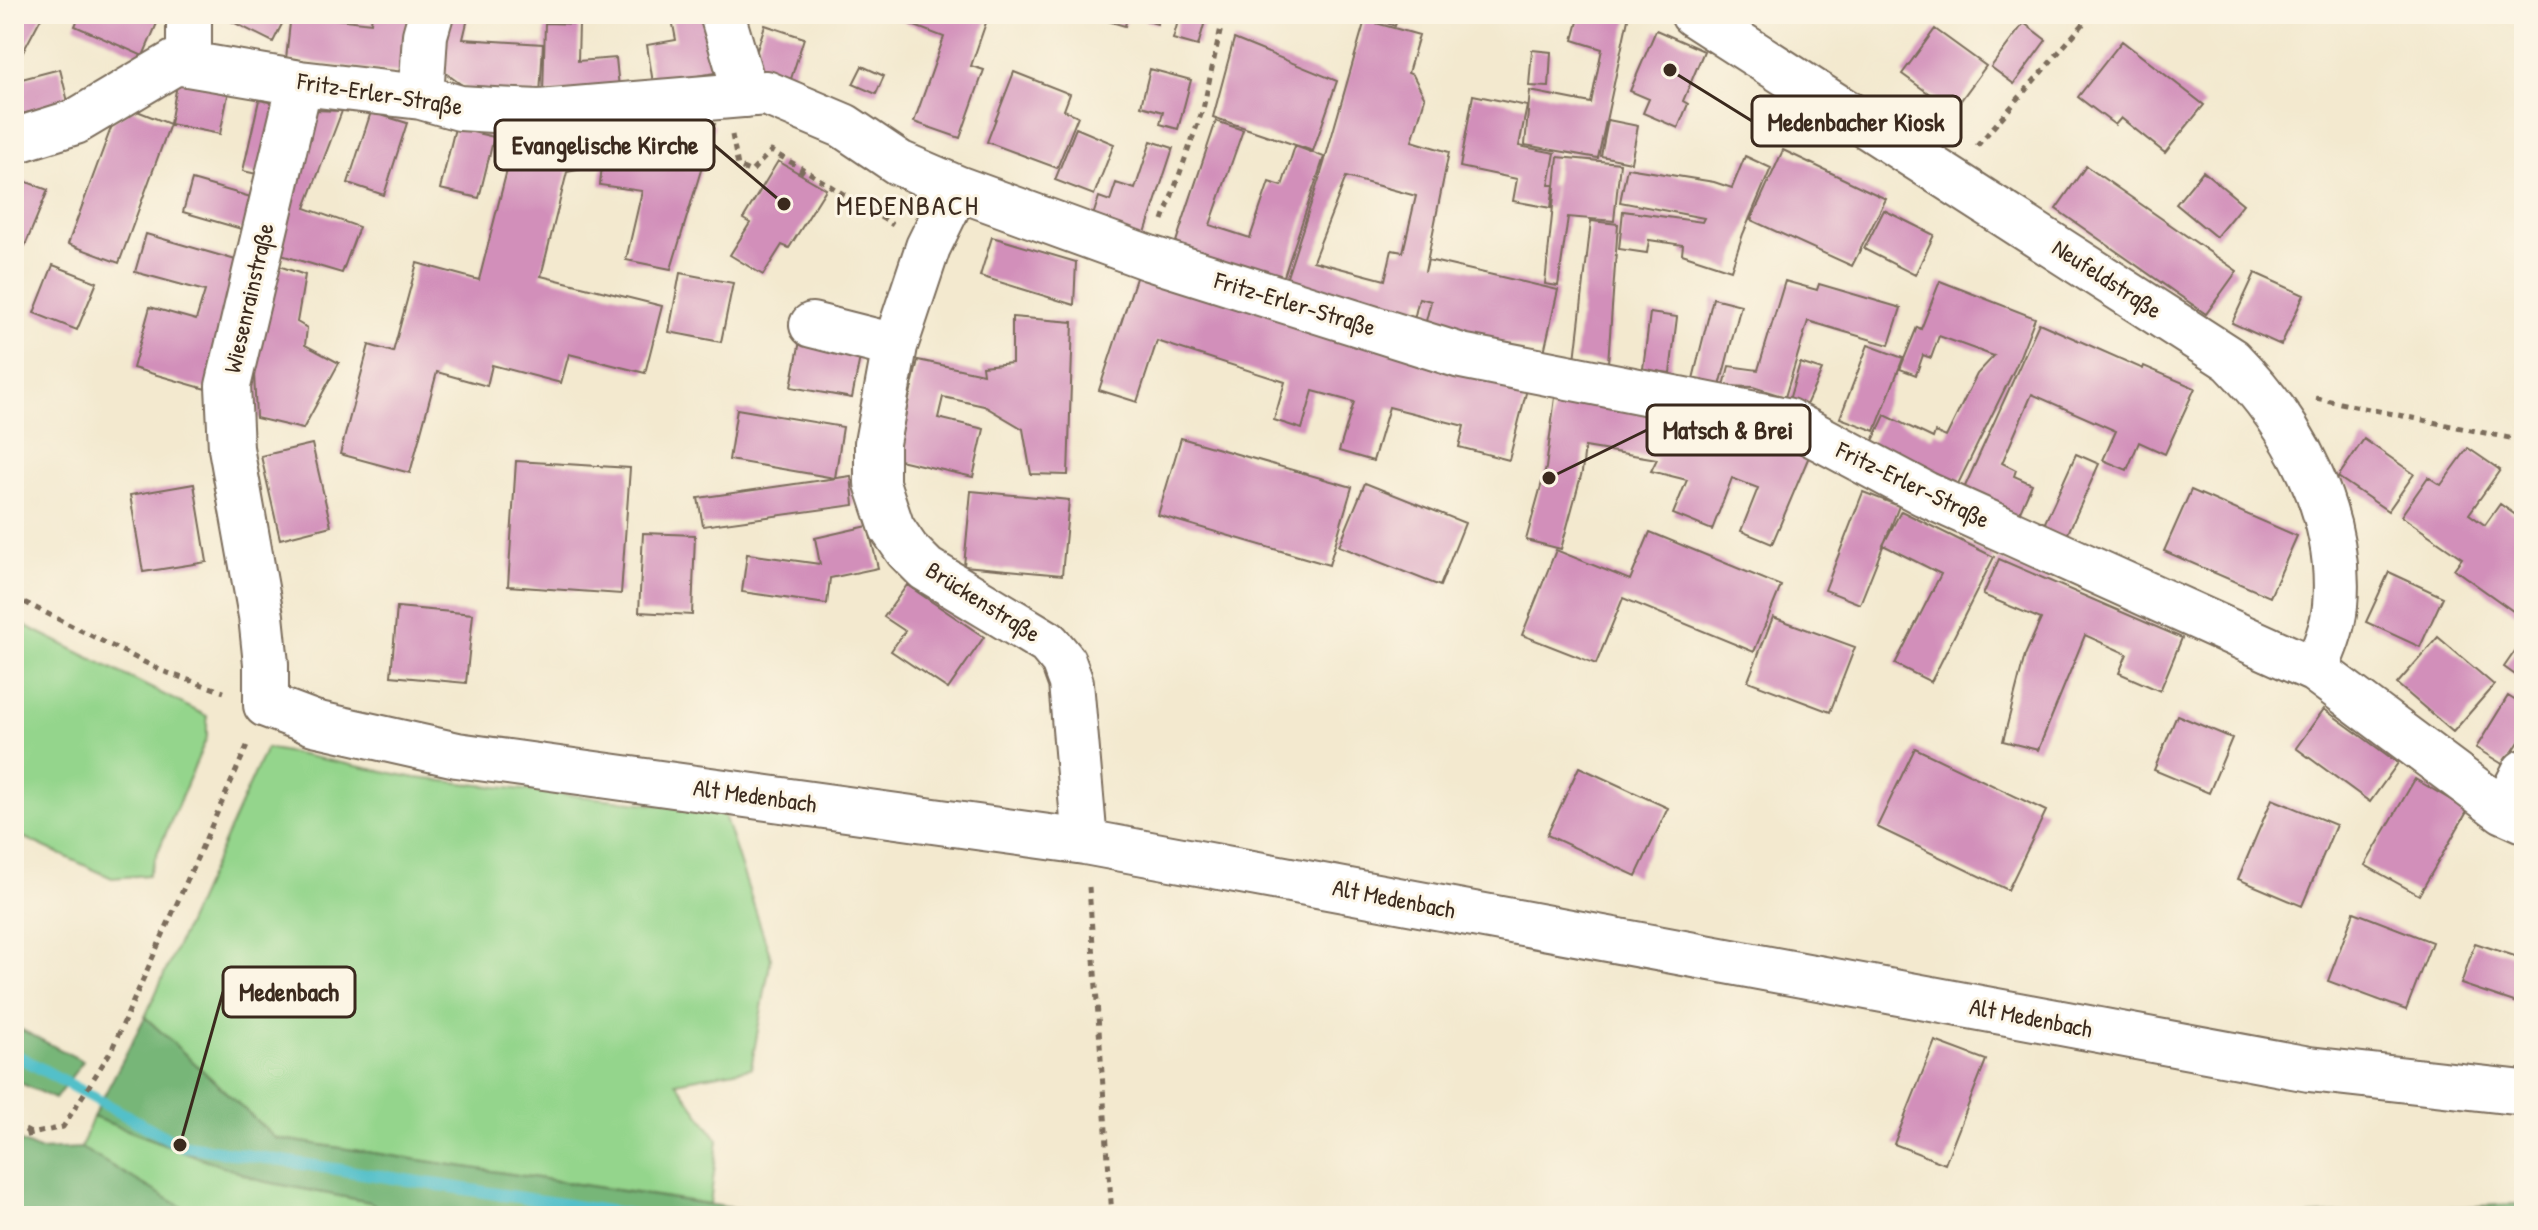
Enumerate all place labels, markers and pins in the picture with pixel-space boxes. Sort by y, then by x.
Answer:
callout: Medenbacher Kiosk [1752,96,1961,146]
callout: Evangelische Kirche [495,120,714,170]
callout: Matsch & Brei [1647,405,1810,455]
callout: Medenbach [223,967,355,1017]

